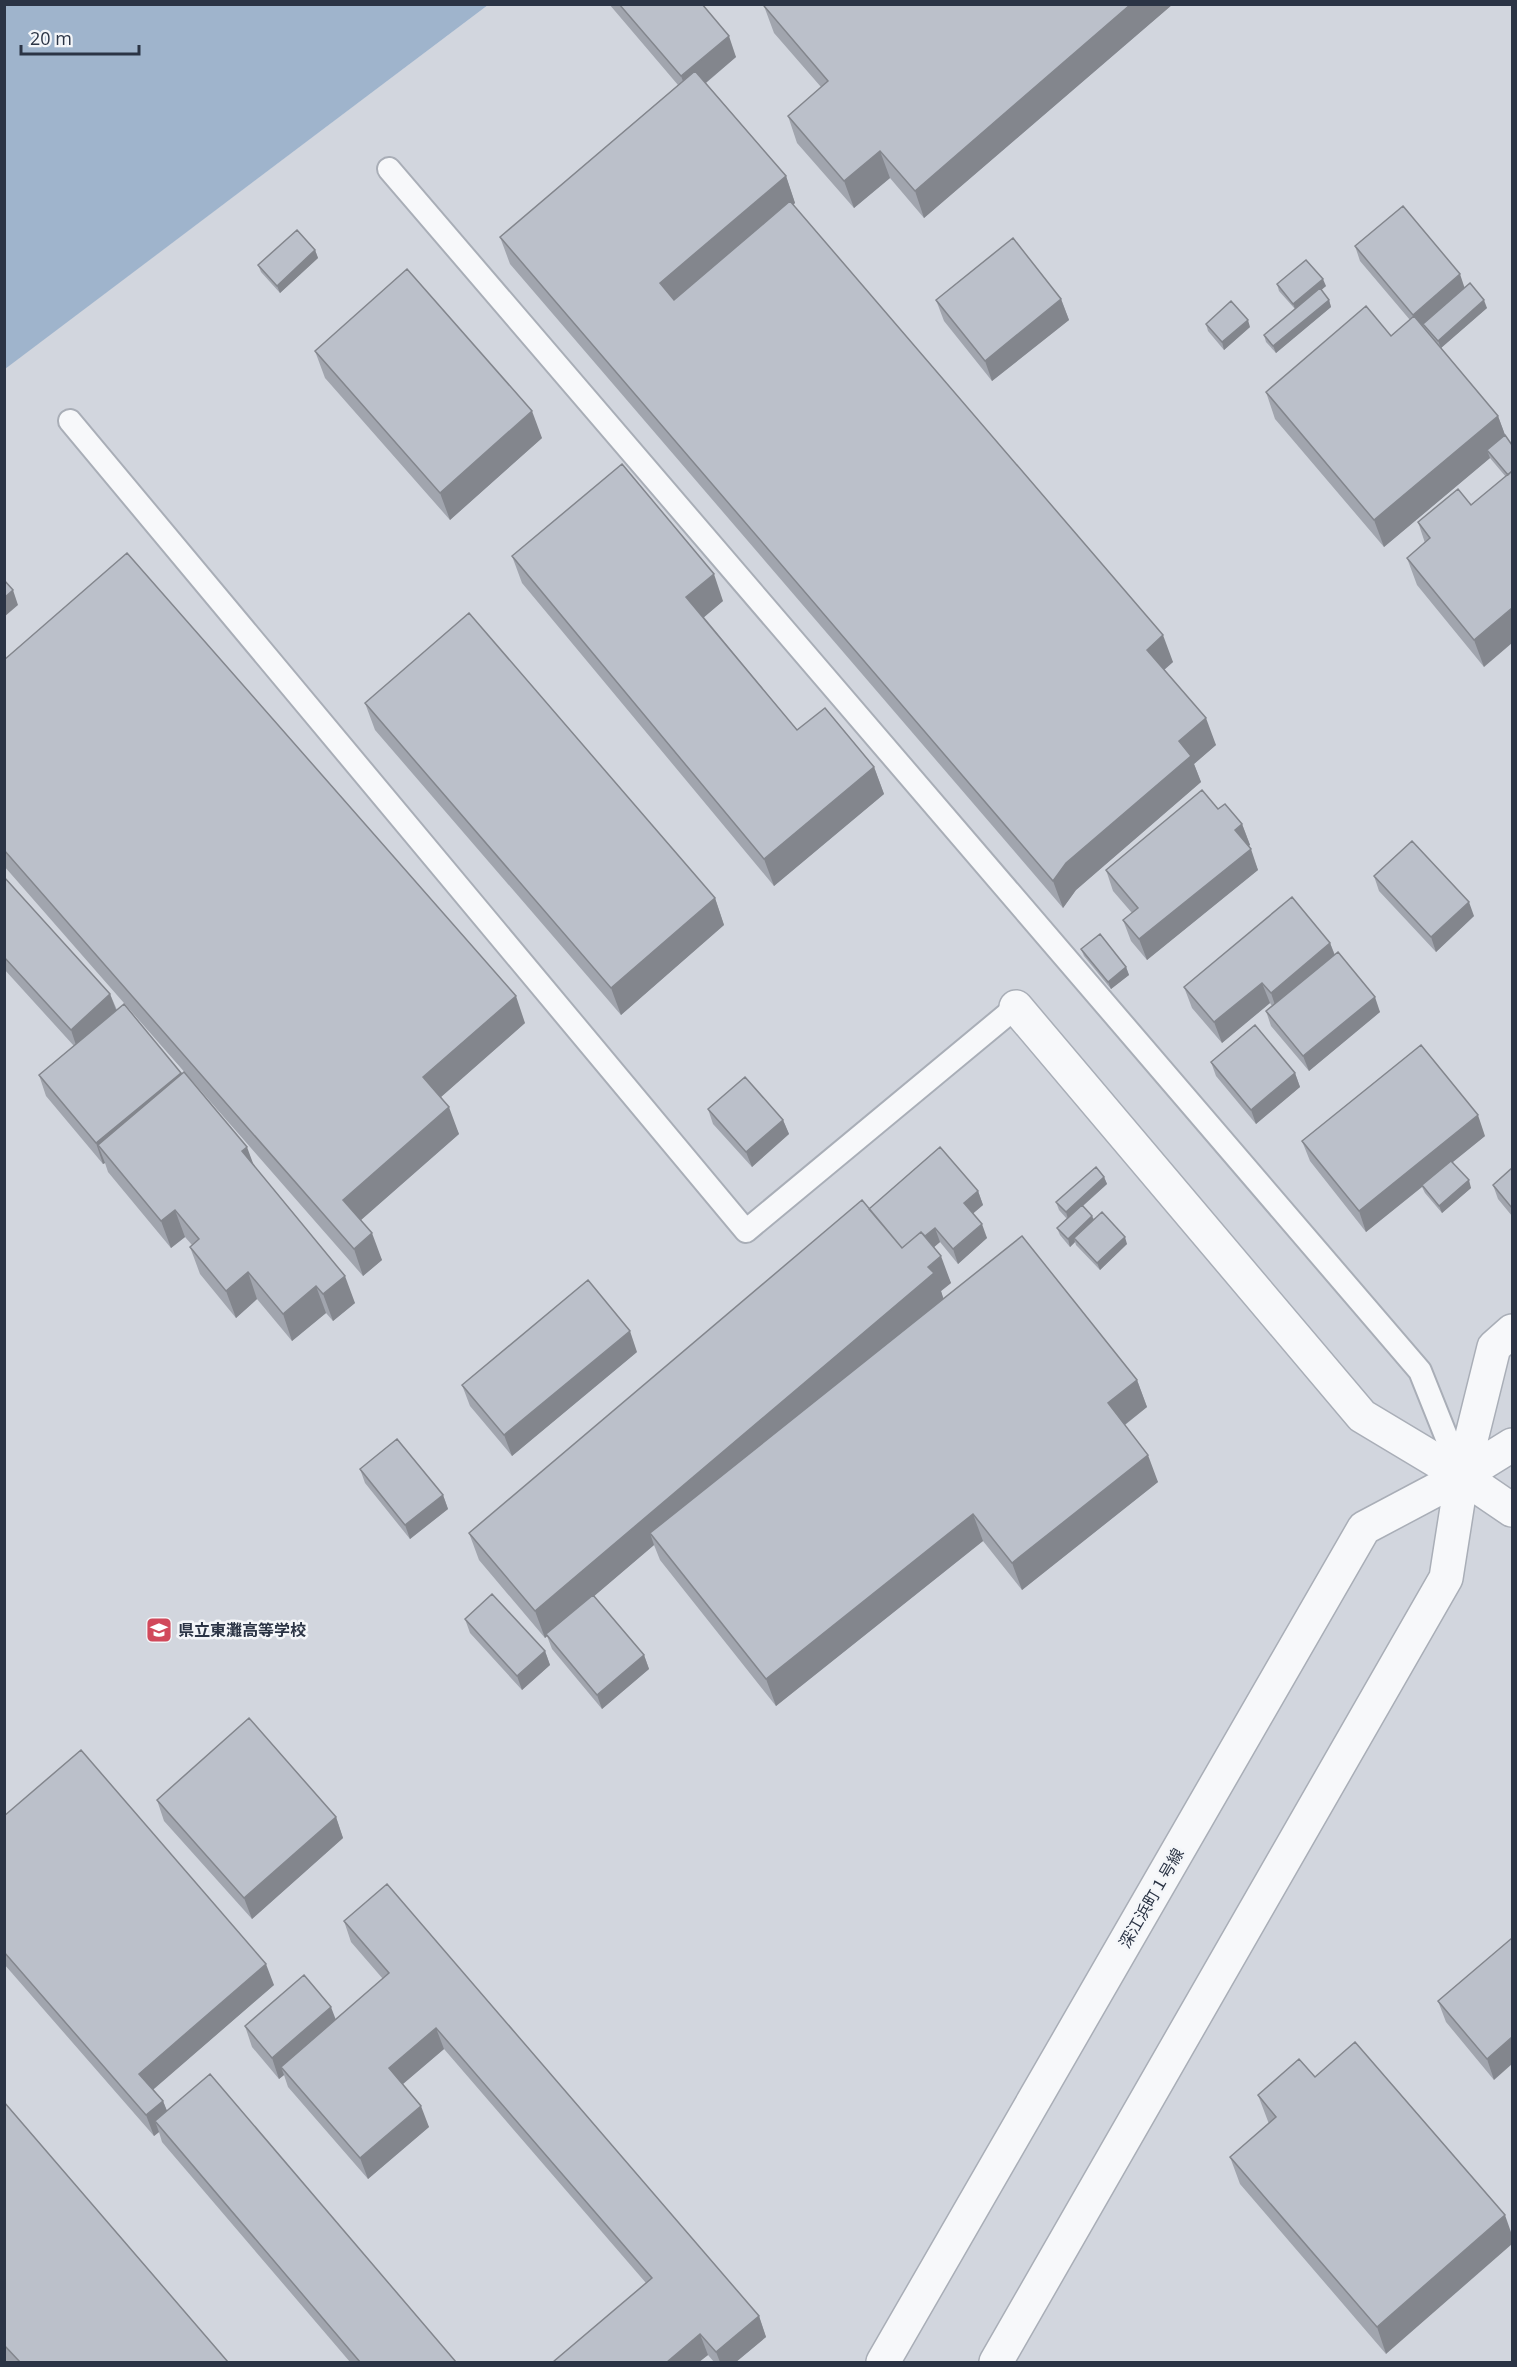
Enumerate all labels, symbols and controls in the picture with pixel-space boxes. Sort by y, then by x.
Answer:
scale bar [21,18,140,56]
text: 20 m [30,26,72,50]
school or university icon: 県立東灘高等学校 [144,1615,174,1645]
place label: 県立東灘高等学校 [178,1619,306,1641]
street label: 深江浜町１号線 [1113,1844,1189,1952]

